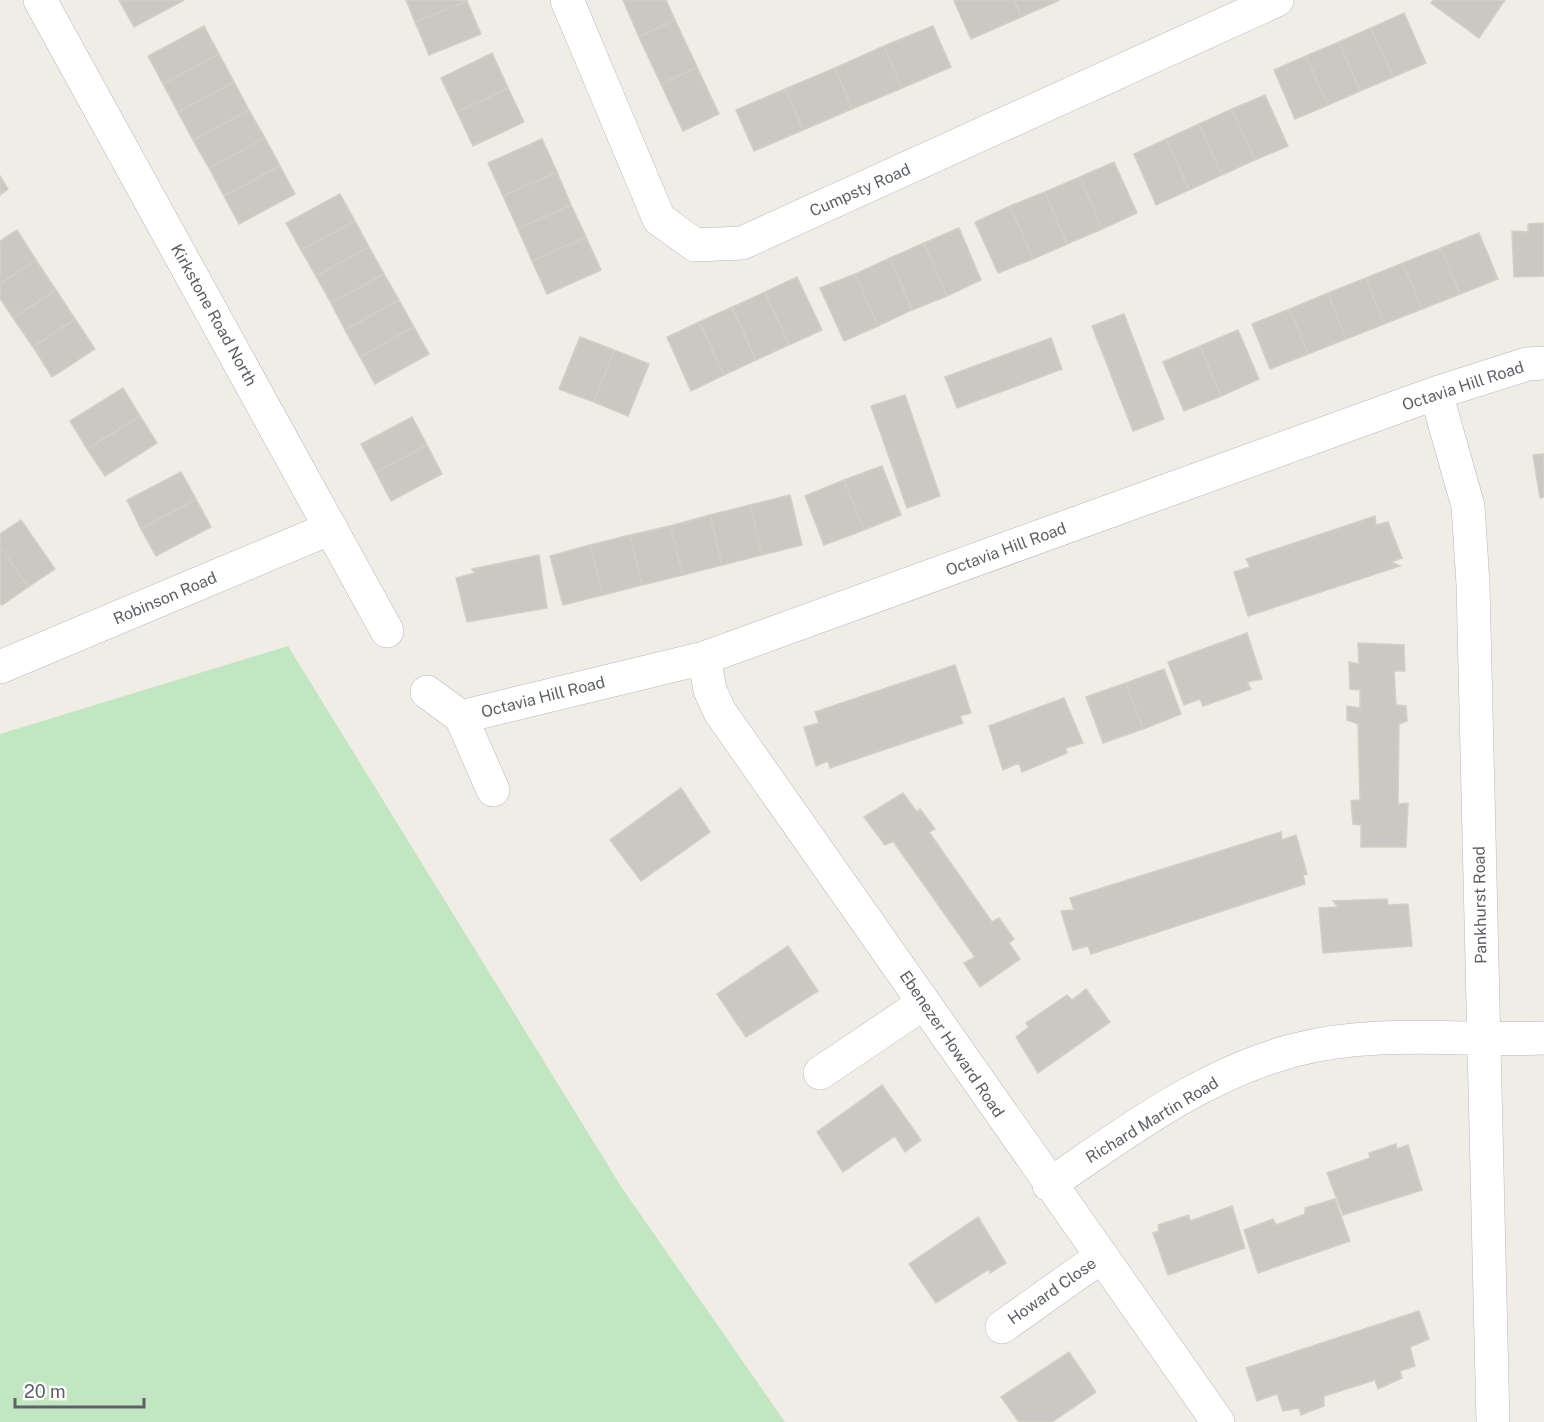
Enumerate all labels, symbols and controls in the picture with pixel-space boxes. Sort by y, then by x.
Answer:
street label: Cumpsty Road [807,159,913,221]
street label: Kirkstone Road North [167,241,261,389]
street label: Octavia Hill Road [1400,357,1526,415]
street label: Octavia Hill Road [943,518,1069,580]
street label: Robinson Road [110,568,220,628]
street label: Octavia Hill Road [479,672,607,722]
street label: Pankhurst Road [1469,846,1491,964]
street label: Ebenezer Howard Road [896,967,1008,1121]
street label: Richard Martin Road [1082,1073,1222,1167]
street label: Howard Close [1004,1254,1100,1328]
scale bar [15,1371,144,1409]
text: 20 m [24,1381,66,1402]

